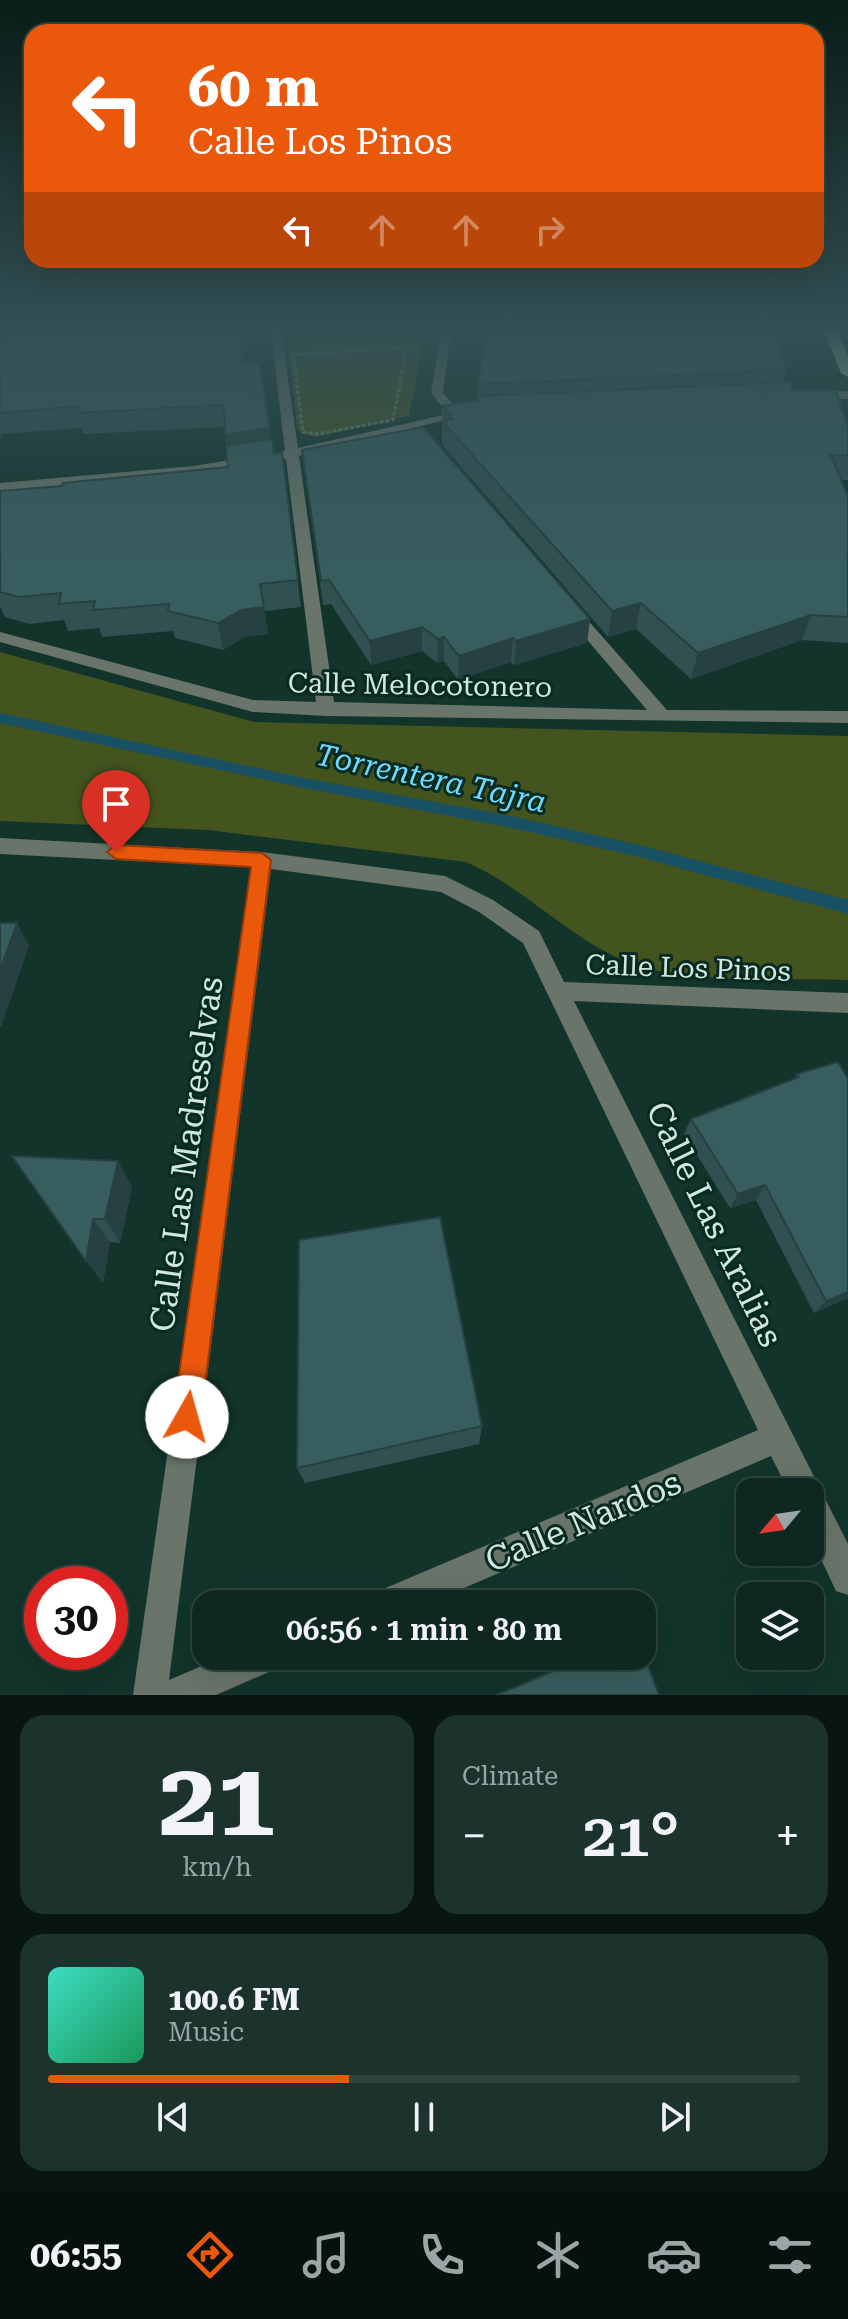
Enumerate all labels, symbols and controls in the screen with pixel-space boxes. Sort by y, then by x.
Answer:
text: 60 m [188,54,319,120]
icon: left [56,56,160,160]
text: Calle Los Pinos [188,121,452,163]
icon: left [276,208,320,252]
icon: ahead [360,208,404,252]
icon: ahead [444,208,488,252]
icon: right [528,208,572,252]
street label: Calle Melocotonero [288,666,552,704]
water label: Torrentera Tajra [313,737,549,819]
pin [82,770,150,852]
icon: arrive [94,782,138,826]
street label: Calle Los Pinos [585,948,791,988]
street label: Calle Las Madreselvas [141,974,231,1334]
street label: Calle Las Aralias [638,1095,792,1353]
position arrow [145,1375,229,1459]
street label: Calle Nardos [479,1462,687,1580]
north arrow [736,1478,824,1566]
map controls [736,1478,824,1670]
speed limit sign: 30 [24,1566,128,1670]
button: layers [736,1582,824,1670]
text: 06:56 · 1 min · 80 m [286,1612,562,1647]
text: 21 [159,1739,275,1860]
text: Climate [462,1761,558,1791]
text: 21° [583,1800,679,1871]
text: − [462,1810,487,1862]
text: + [775,1810,800,1862]
text: km/h [182,1852,252,1882]
text: 100.6 FM [168,1982,300,2017]
text: Music [168,2017,244,2047]
icon: previous [151,2095,195,2139]
icon: pause [402,2095,446,2139]
icon: next [653,2095,697,2139]
icon: directions [182,2227,238,2283]
icon: music [298,2227,354,2283]
icon: phone [414,2227,470,2283]
icon: climate [530,2227,586,2283]
icon: car [646,2227,702,2283]
icon: filters [762,2227,818,2283]
text: 06:55 [30,2234,122,2276]

